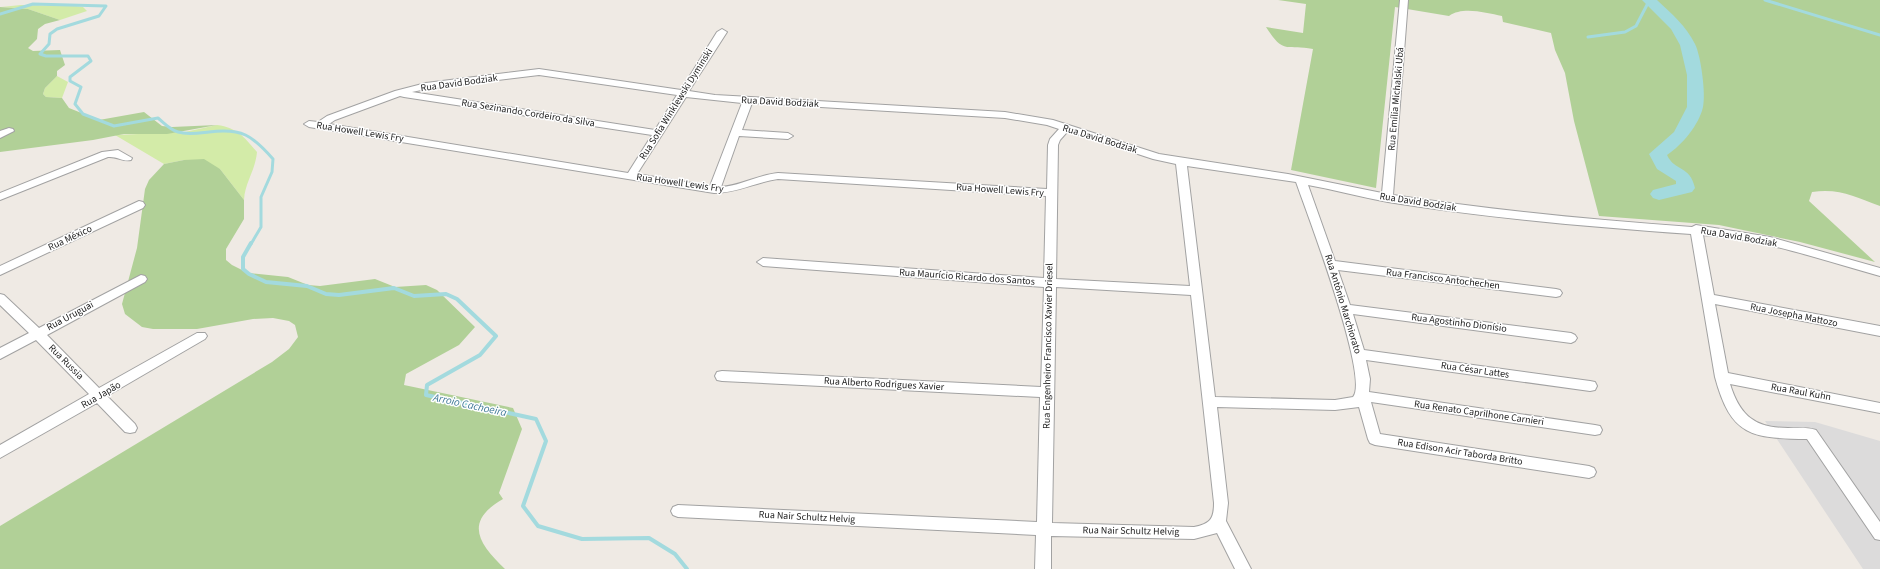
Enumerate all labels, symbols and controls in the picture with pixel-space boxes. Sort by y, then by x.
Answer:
street label: Rua Sofia Winklewski Dyminski [636,46,716,162]
street label: Rua Emília Michalski Ubá [1384,47,1408,151]
street label: Rua David Bodziak [420,71,498,95]
street label: Rua David Bodziak [741,93,819,111]
street label: Rua Sezinando Cordeiro da Silva [460,96,596,130]
street label: Rua Howell Lewis Fry [315,118,405,146]
street label: Rua David Bodziak [1061,121,1139,157]
street label: Rua Howell Lewis Fry [635,170,725,196]
street label: Rua Howell Lewis Fry [956,180,1045,200]
street label: Rua David Bodziak [1379,189,1457,215]
street label: Rua México [46,222,94,254]
street label: Rua David Bodziak [1700,223,1778,251]
street label: Rua Antônio Marchiorato [1321,252,1365,356]
street label: Rua Engenheiro Francisco Xavier Driesel [1040,263,1056,429]
street label: Rua Maurício Ricardo dos Santos [899,265,1035,289]
street label: Rua Francisco Antochechen [1385,265,1501,293]
street label: Rua Uruguai [44,298,96,334]
street label: Rua Josepha Mattozo [1749,300,1839,330]
street label: Rua Agostinho Dionísio [1410,310,1508,336]
street label: Rua Russia [45,341,87,383]
street label: Rua César Lattes [1440,358,1510,382]
street label: Rua Alberto Rodrigues Xavier [823,374,945,394]
street label: Rua Japão [79,378,123,412]
street label: Rua Raul Kuhn [1770,380,1832,404]
water label: Arroio Cachoeira [431,390,508,420]
street label: Rua Renato Caprilhone Carnieri [1413,397,1545,429]
street label: Rua Edison Acir Taborda Britto [1396,435,1524,469]
street label: Rua Nair Schultz Helvig [758,507,856,527]
street label: Rua Nair Schultz Helvig [1082,523,1180,539]

